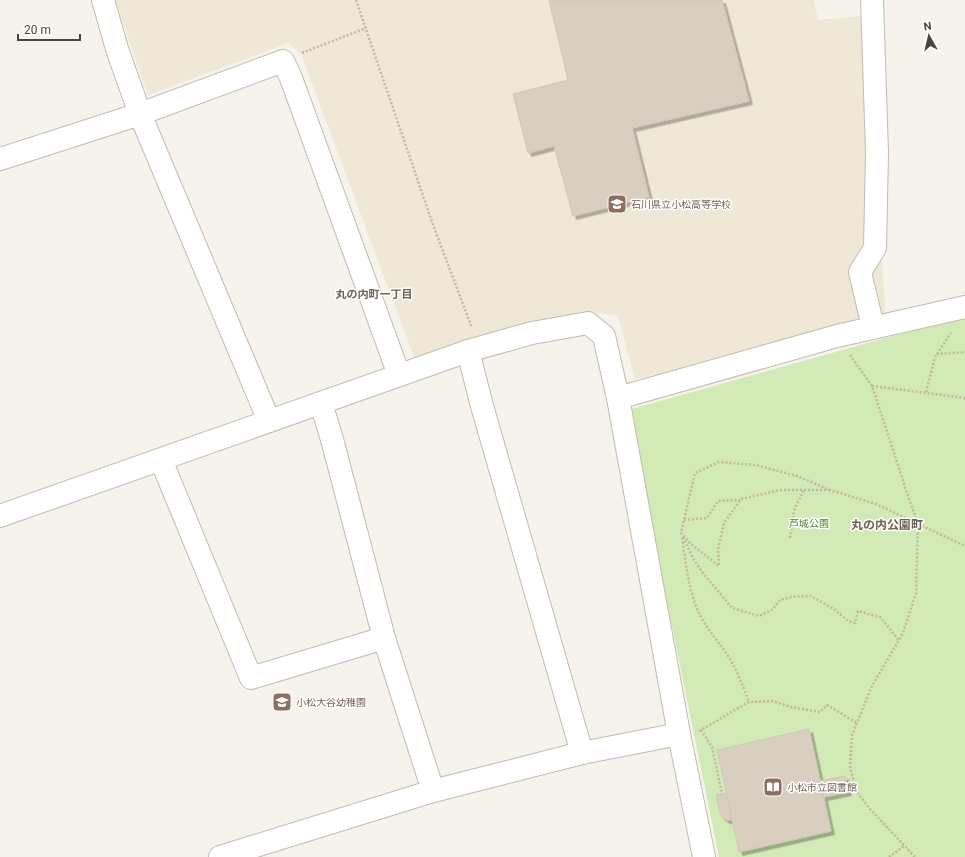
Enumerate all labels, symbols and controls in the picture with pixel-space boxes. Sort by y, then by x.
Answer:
scale bar [18,16,80,42]
north arrow [909,16,949,56]
text: N [923,20,933,34]
text: 20 m [24,23,51,37]
school or university icon: 石川県立小松高等学校 [606,193,628,215]
place label: 石川県立小松高等学校 [631,199,731,210]
district label: 丸の内町一丁目 [336,288,413,301]
park label: 芦城公園 [789,518,829,529]
district label: 丸の内公園町 [851,518,923,532]
school or university icon: 小松大谷幼稚園 [271,691,293,713]
place label: 小松大谷幼稚園 [296,697,366,708]
library icon: 小松市立図書館 [762,776,784,798]
place label: 小松市立図書館 [787,782,857,793]

